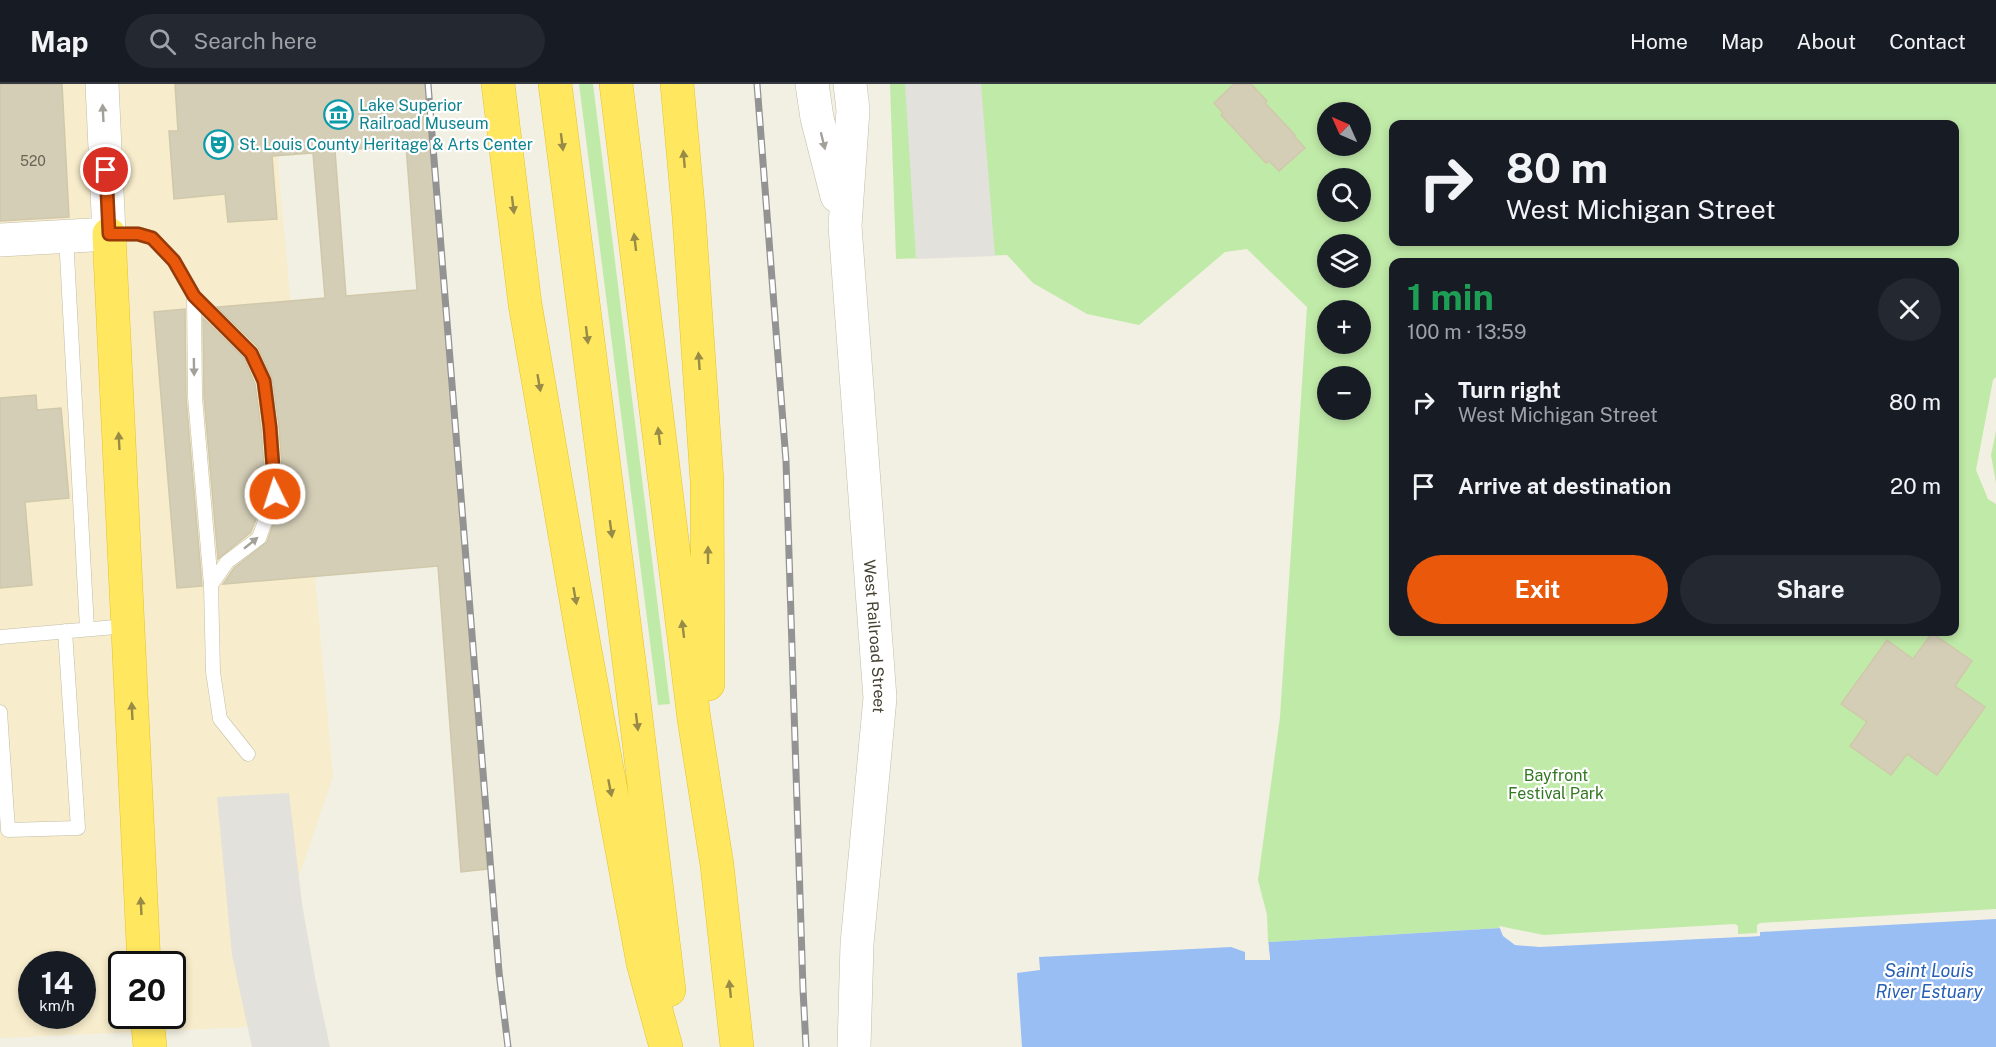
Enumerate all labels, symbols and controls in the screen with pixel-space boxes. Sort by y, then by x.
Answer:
search box [125,14,545,68]
text: Map [30,25,89,58]
icon: search [146,25,179,58]
text: Search here [194,28,317,54]
text: Home [1630,29,1688,54]
text: Map [1721,29,1764,54]
text: About [1797,29,1856,54]
text: Contact [1889,29,1966,54]
place label: Lake Superior Railroad Museum [359,96,489,133]
museum icon: Lake Superior Railroad Museum [322,98,354,130]
north arrow [1317,102,1371,156]
map controls [1317,102,1371,420]
one-way arrow [99,103,108,122]
theatre icon: St. Louis County Heritage & Arts Center [202,128,234,160]
one-way arrow [819,132,829,150]
one-way arrow [558,133,567,152]
place label: St. Louis County Heritage & Arts Center [239,135,533,154]
text: 80 m [1506,143,1608,192]
pin [80,144,131,195]
icon: right [1407,144,1485,222]
one-way arrow [679,149,689,168]
house number: 520 [20,153,46,169]
icon: arrive [89,153,122,186]
button: search [1317,168,1371,222]
text: West Michigan Street [1506,193,1776,225]
one-way arrow [508,195,518,214]
one-way arrow [631,232,640,251]
button: layers [1317,234,1371,288]
text: 1 min [1407,276,1494,318]
button: close [1878,278,1941,341]
button: + [1317,300,1371,354]
text: 100 m · 13:59 [1407,320,1526,344]
one-way arrow [583,326,592,345]
one-way arrow [694,351,704,370]
one-way arrow [190,358,199,377]
button: − [1317,366,1371,420]
one-way arrow [535,374,544,393]
text: Turn right [1458,377,1561,403]
icon: right [1407,386,1440,419]
text: 80 m [1889,389,1941,415]
text: West Michigan Street [1458,403,1658,427]
one-way arrow [655,426,664,445]
one-way arrow [114,432,123,451]
position arrow [243,462,307,526]
icon: arrive [1407,470,1440,503]
text: Arrive at destination [1458,473,1671,499]
text: 20 m [1890,473,1941,499]
one-way arrow [607,520,616,539]
one-way arrow [243,537,259,550]
one-way arrow [703,546,713,565]
button: Exit [1407,555,1668,624]
button: Share [1680,555,1941,624]
street label: West Railroad Street [860,559,889,714]
one-way arrow [571,586,580,605]
one-way arrow [679,619,688,638]
one-way arrow [127,702,136,721]
one-way arrow [632,713,641,732]
park label: Bayfront Festival Park [1508,766,1604,803]
one-way arrow [606,778,615,797]
one-way arrow [137,897,146,916]
speed limit sign: 20 [108,951,186,1029]
water label: Saint Louis River Estuary [1875,960,1983,1002]
text: 14 [41,965,73,1001]
one-way arrow [726,979,735,998]
text: km/h [39,997,75,1014]

